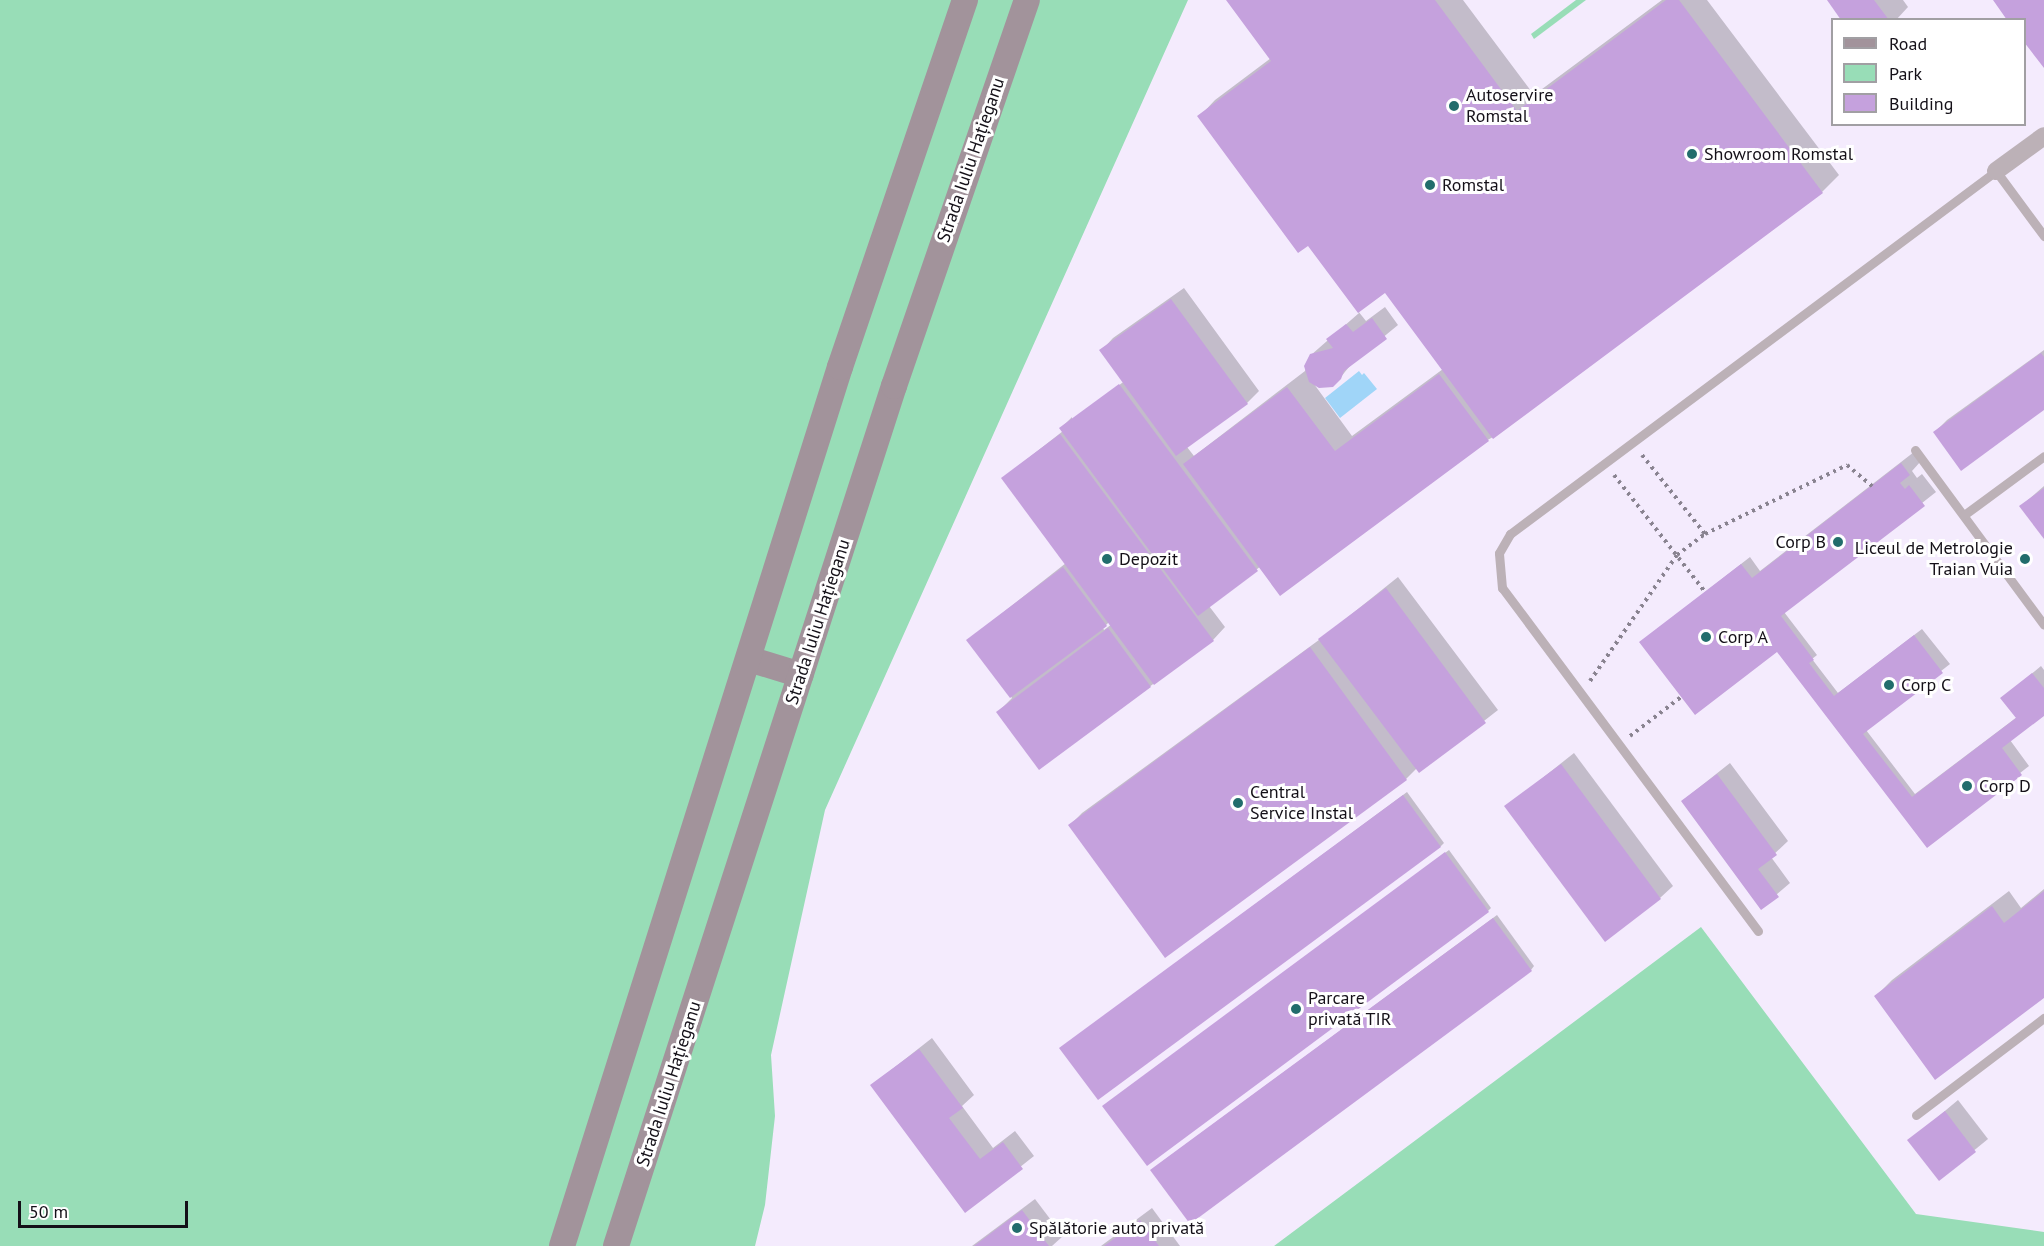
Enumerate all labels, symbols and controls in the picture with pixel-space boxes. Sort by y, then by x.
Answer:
legend [1831,18,2026,126]
text: Road [1889,32,1927,55]
text: Park [1889,62,1922,85]
street label: Strada Iuliu Hațieganu [933,75,1009,245]
place label: Autoservire Romstal [1466,85,1553,128]
text: Building [1889,92,1953,115]
marker: Autoservire Romstal [1447,99,1461,113]
place label: Showroom Romstal [1704,143,1853,165]
marker: Showroom Romstal [1685,147,1699,161]
place label: Romstal [1442,174,1504,196]
marker: Romstal [1423,178,1437,192]
place label: Corp B [1776,531,1826,553]
marker: Corp B [1831,535,1845,549]
street label: Strada Iuliu Hațieganu [781,537,855,707]
place label: Liceul de Metrologie Traian Vuia [1855,538,2013,580]
place label: Depozit [1119,548,1178,570]
marker: Depozit [1100,552,1114,566]
marker: Liceul de Metrologie Traian Vuia [2018,552,2032,566]
place label: Corp A [1718,626,1768,648]
marker: Corp A [1699,630,1713,644]
place label: Corp C [1901,674,1951,696]
marker: Corp C [1882,678,1896,692]
place label: Corp D [1979,775,2031,797]
marker: Corp D [1960,779,1974,793]
place label: Central Service Instal [1250,782,1353,824]
marker: Central Service Instal [1231,796,1245,810]
place label: Parcare privată TIR [1308,988,1392,1030]
street label: Strada Iuliu Hațieganu [632,999,706,1169]
marker: Parcare privată TIR [1289,1002,1303,1016]
scale bar [21,1189,190,1227]
text: 50 m [29,1200,68,1223]
place label: Spălătorie auto privată [1029,1217,1204,1239]
marker: Spălătorie auto privată [1010,1221,1024,1235]

